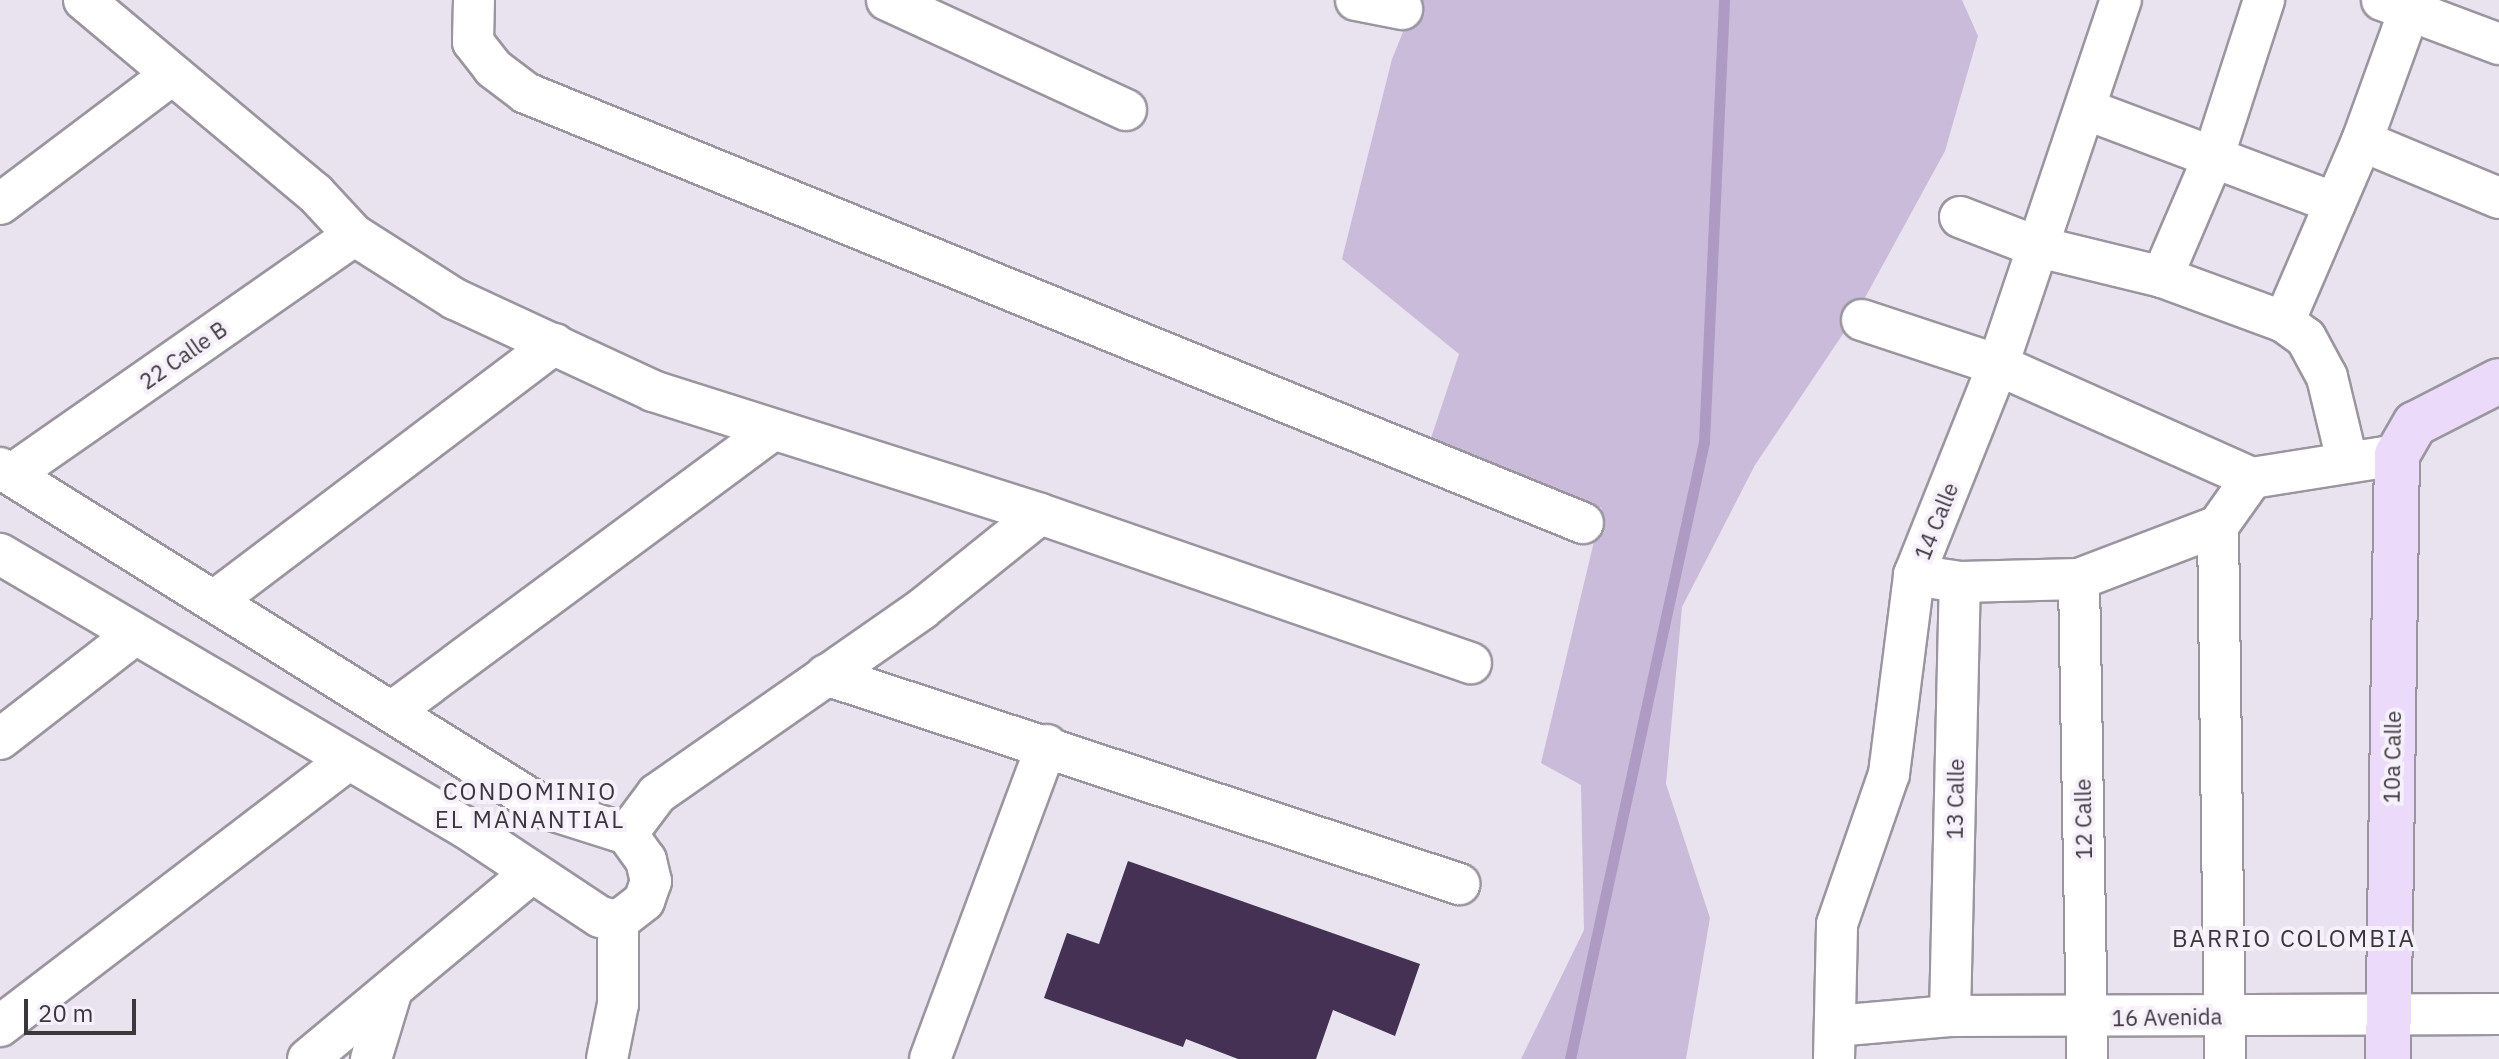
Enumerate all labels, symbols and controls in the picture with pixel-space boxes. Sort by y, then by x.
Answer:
street label: 22 Calle B [134,315,232,395]
street label: 14 Calle [1909,479,1963,563]
street label: 10a Calle [2378,710,2406,804]
street label: 13 Calle [1941,758,1969,840]
district label: CONDOMINIO EL MANANTIAL [435,778,625,834]
street label: 12 Calle [2069,778,2097,860]
district label: BARRIO COLOMBIA [2172,925,2416,953]
scale bar [28,983,140,1033]
text: 20 m [38,997,93,1029]
street label: 16 Avenida [2112,1003,2222,1031]

